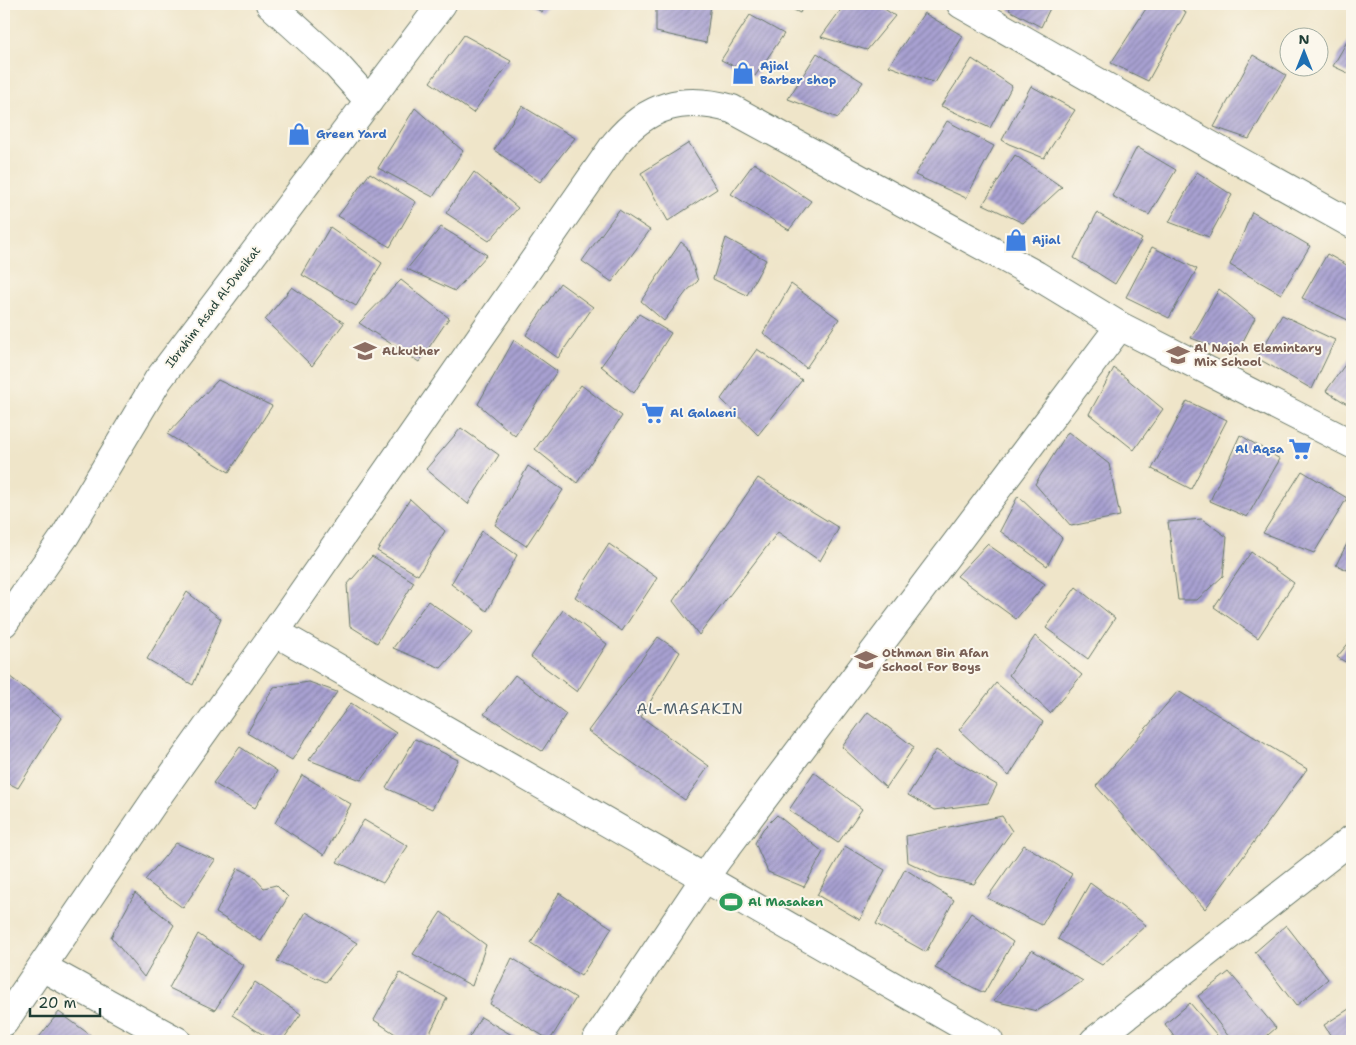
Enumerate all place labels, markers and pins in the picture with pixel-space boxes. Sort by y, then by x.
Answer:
place label: Ajial Barber shop [760,58,836,88]
shop icon: Ajial Barber shop [730,60,756,86]
shop icon: Green Yard [286,121,312,147]
place label: Green Yard [316,126,387,142]
shop icon: Ajial [1003,227,1029,253]
place label: Ajial [1032,232,1061,248]
school or university icon: ALkuther [352,338,378,364]
place label: Al Najah Elemintary Mix School [1194,340,1322,370]
school or university icon: Al Najah Elemintary Mix School [1165,342,1191,368]
place label: ALkuther [382,343,441,359]
supermarket icon: Al Galaeni [640,400,666,426]
place label: Al Galaeni [670,405,737,421]
supermarket icon: Al Aqsa [1287,436,1313,462]
place label: Al Aqsa [1235,441,1285,457]
place label: Othman Bin Afan School For Boys [882,645,989,675]
school or university icon: Othman Bin Afan School For Boys [853,647,879,673]
sports icon: Al Masaken [718,889,744,915]
place label: Al Masaken [748,894,823,910]

